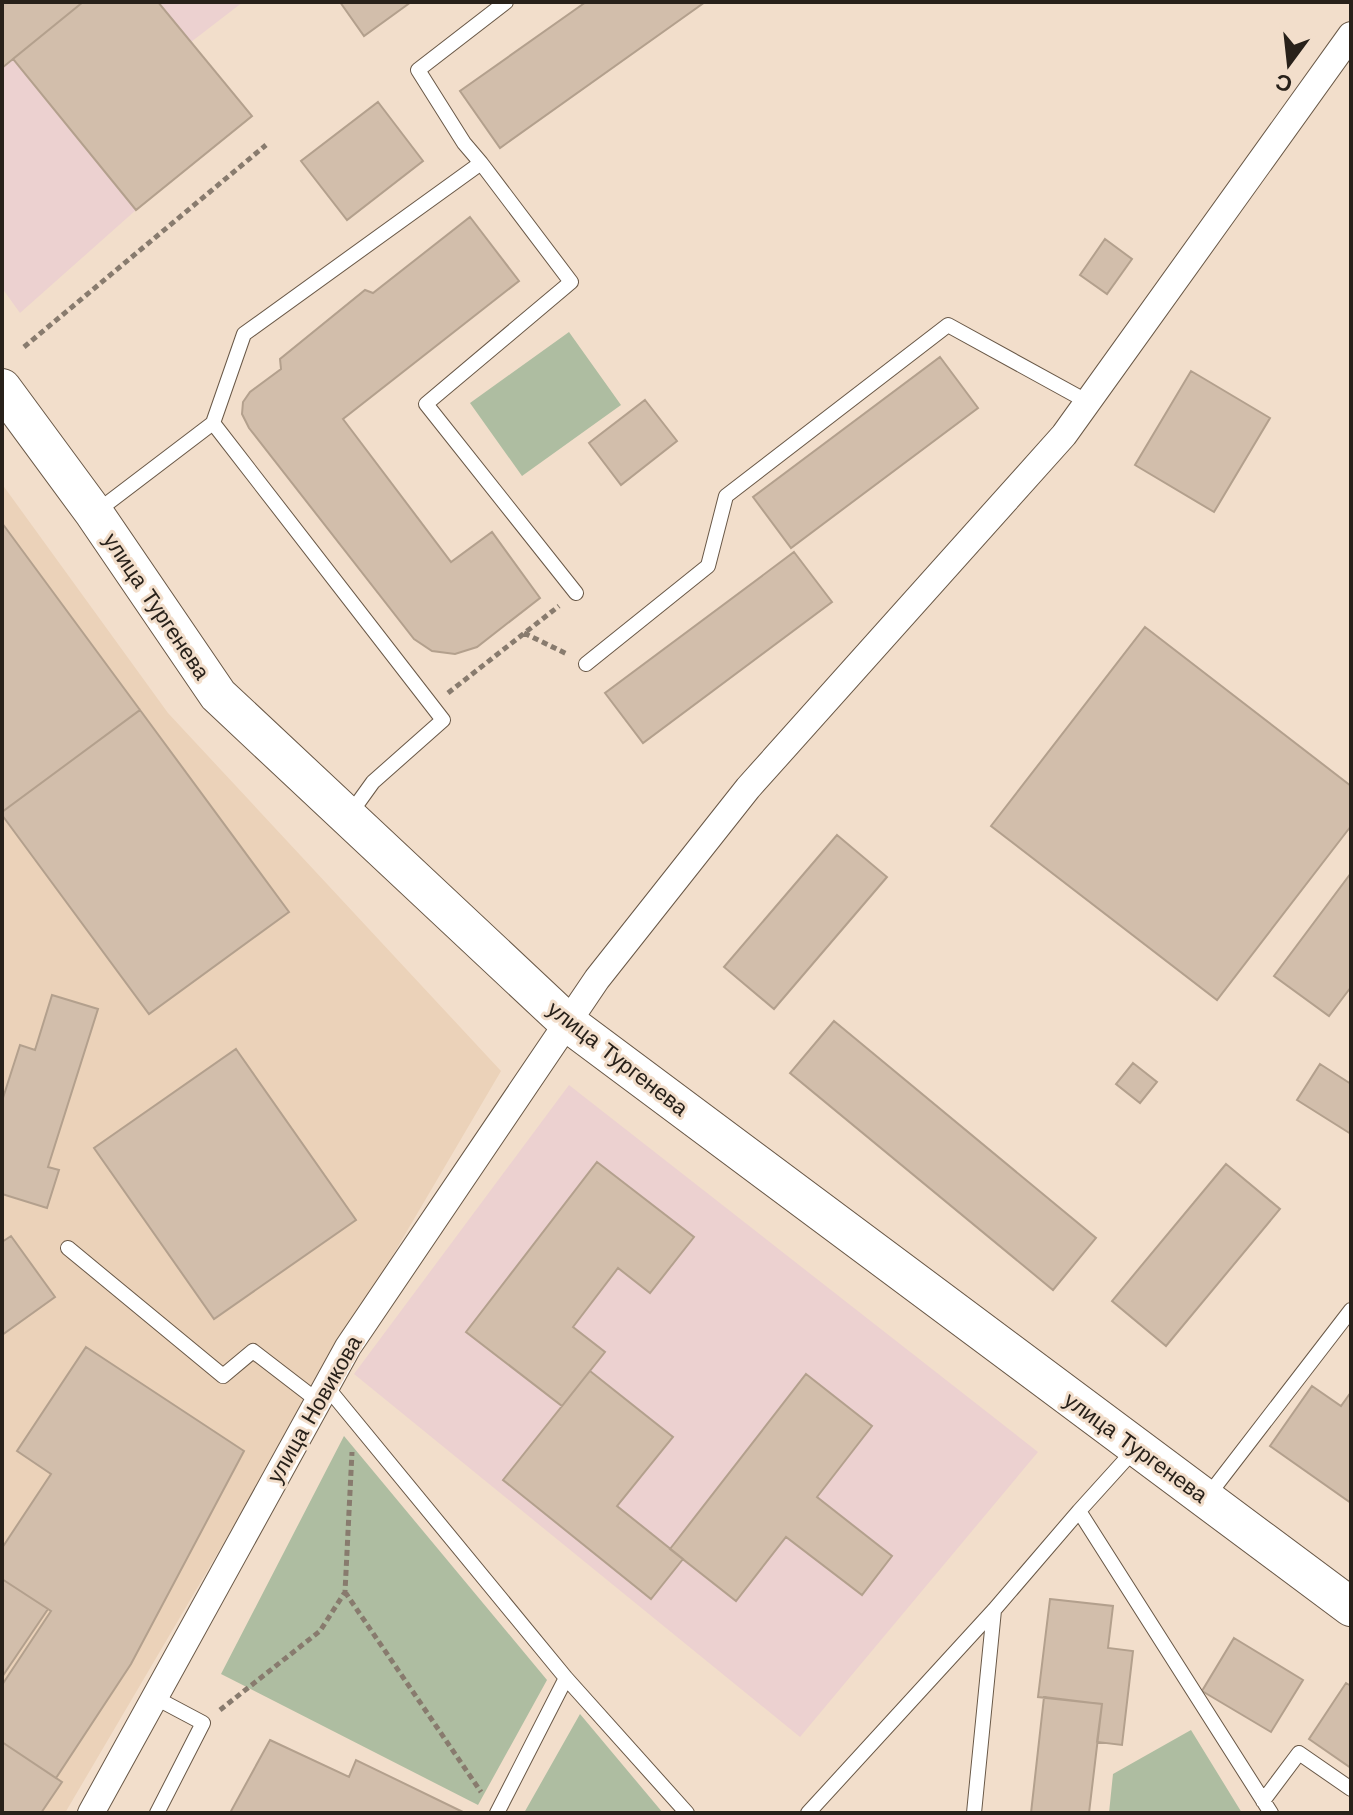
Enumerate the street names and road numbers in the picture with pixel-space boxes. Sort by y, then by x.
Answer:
street label: улица Тургенева [98,528,215,685]
street label: улица Тургенева [543,996,693,1121]
street label: улица Новикова [262,1331,367,1487]
street label: улица Тургенева [1059,1387,1213,1508]

